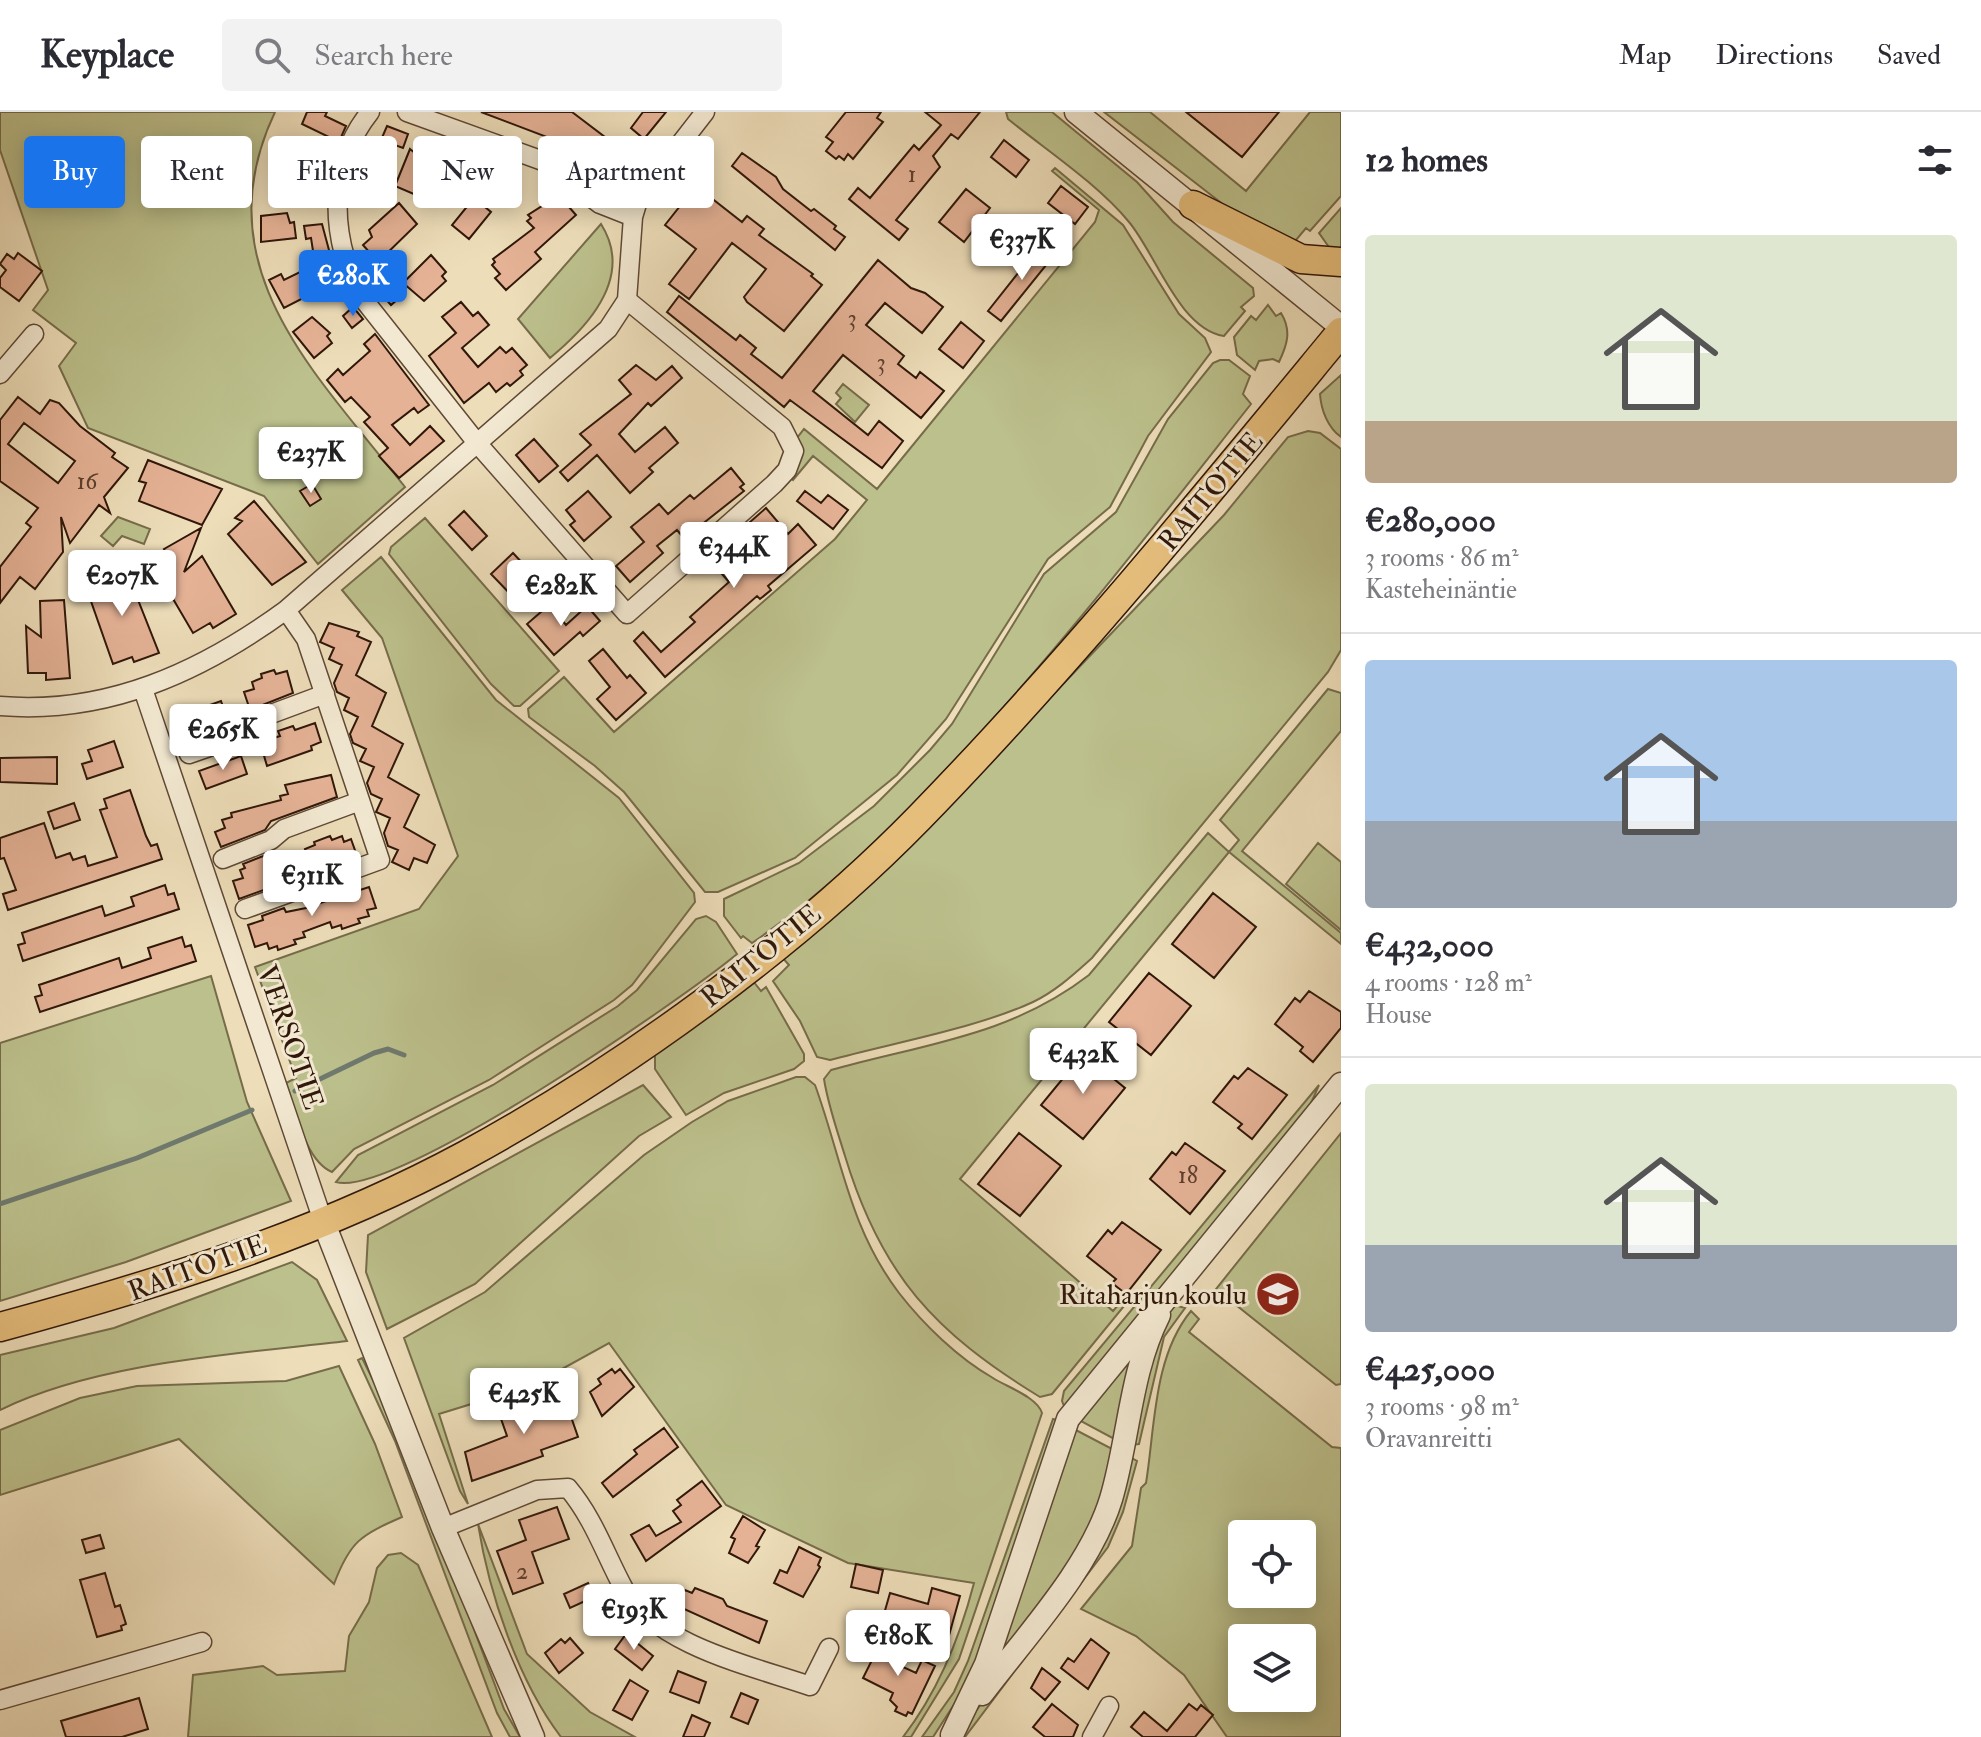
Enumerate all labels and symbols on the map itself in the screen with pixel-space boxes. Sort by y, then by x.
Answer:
house number: 1 [908,159,916,190]
pin: €337K [966,214,1078,282]
pin: €280K [297,250,409,318]
house number: 3 [847,303,857,334]
house number: 3 [876,347,886,378]
street label: RAITOTIE [1151,425,1271,559]
pin: €237K [255,427,367,495]
house number: 16 [77,466,99,497]
pin: €344K [678,522,790,590]
pin: €207K [66,550,178,618]
pin: €282K [505,560,617,628]
pin: €265K [167,704,279,772]
pin: €311K [256,850,368,918]
street label: RAITOTIE [694,897,828,1015]
street label: VERSOTIE [249,961,331,1114]
pin: €432K [1027,1028,1139,1096]
house number: 18 [1178,1160,1198,1191]
street label: RAITOTIE [123,1227,272,1310]
school or university icon: Ritaharjun koulu [1254,1270,1302,1318]
place label: Ritaharjun koulu [1059,1278,1247,1313]
pin: €425K [468,1368,580,1436]
house number: 2 [516,1556,528,1587]
pin: €193K [578,1584,690,1652]
pin: €180K [842,1610,954,1678]

